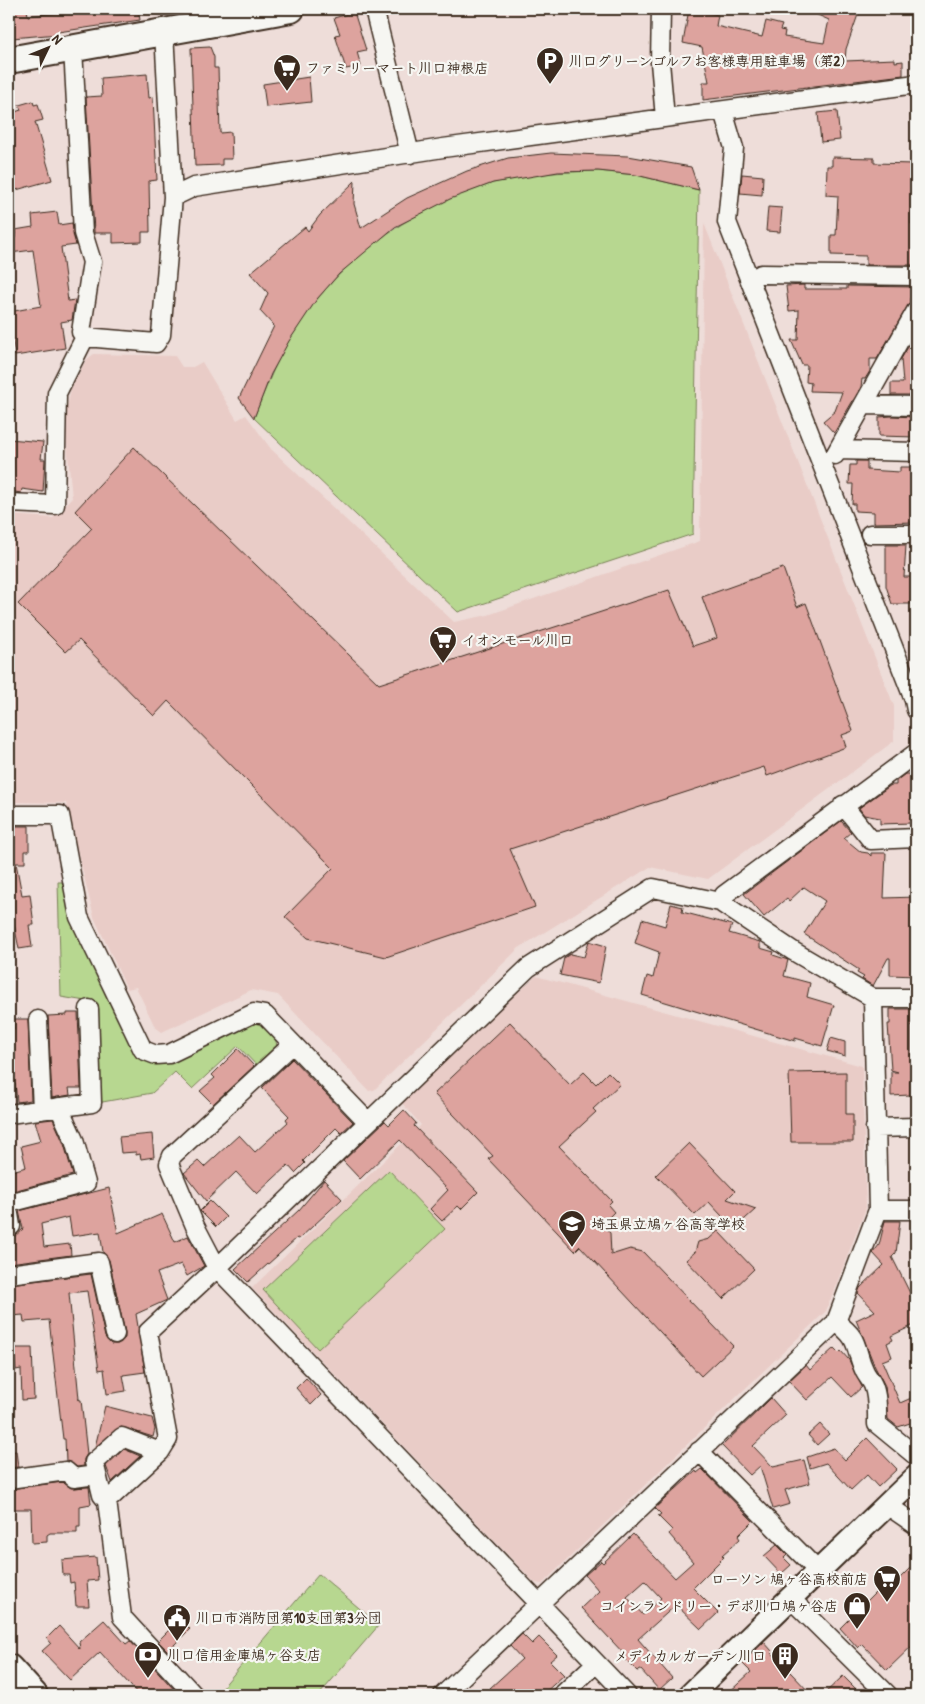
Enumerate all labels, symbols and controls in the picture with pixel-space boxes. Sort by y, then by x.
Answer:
north arrow [22,22,72,72]
text: N [48,30,68,48]
parking icon: 川口グリーンゴルフお客様専用駐車場（第2） [535,46,565,85]
place label: 川口グリーンゴルフお客様専用駐車場（第2） [569,51,854,70]
supermarket icon: ファミリーマート川口神根店 [272,53,302,92]
place label: ファミリーマート川口神根店 [306,58,489,77]
supermarket icon: イオンモール川口 [428,625,458,664]
place label: イオンモール川口 [462,630,573,649]
school or university icon: 埼玉県立鳩ヶ谷高等学校 [557,1209,587,1248]
place label: 埼玉県立鳩ヶ谷高等学校 [591,1214,745,1233]
supermarket icon: ローソン 鳩ヶ谷高校前店 [872,1564,902,1603]
place label: ローソン 鳩ヶ谷高校前店 [711,1569,868,1588]
shop icon: コインランドリー・デポ川口鳩ヶ谷店 [842,1591,872,1630]
place label: コインランドリー・デポ川口鳩ヶ谷店 [600,1596,838,1615]
public building icon: 川口市消防団第10支団第3分団 [162,1603,192,1642]
place label: 川口市消防団第10支団第3分団 [196,1608,382,1627]
bank icon: 川口信用金庫鳩ヶ谷支店 [133,1640,163,1679]
building icon: メディカルガーデン川口 [770,1641,800,1680]
place label: 川口信用金庫鳩ヶ谷支店 [167,1645,321,1664]
place label: メディカルガーデン川口 [614,1646,766,1665]

